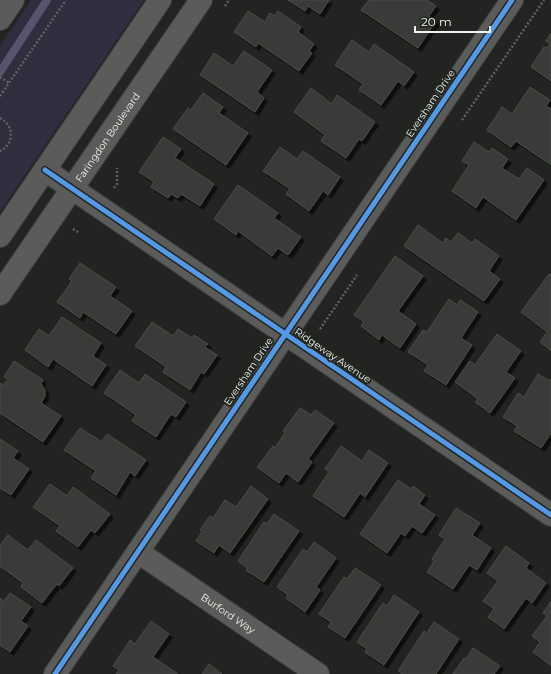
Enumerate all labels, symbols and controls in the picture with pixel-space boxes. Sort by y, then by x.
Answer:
scale bar [415,8,490,34]
text: 20 m [421,14,452,29]
street label: Eversham Drive [403,67,458,140]
street label: Faringdon Boulevard [72,90,143,185]
street label: Ridgeway Avenue [292,325,373,386]
street label: Eversham Drive [221,335,276,408]
street label: Burford Way [198,591,258,637]

